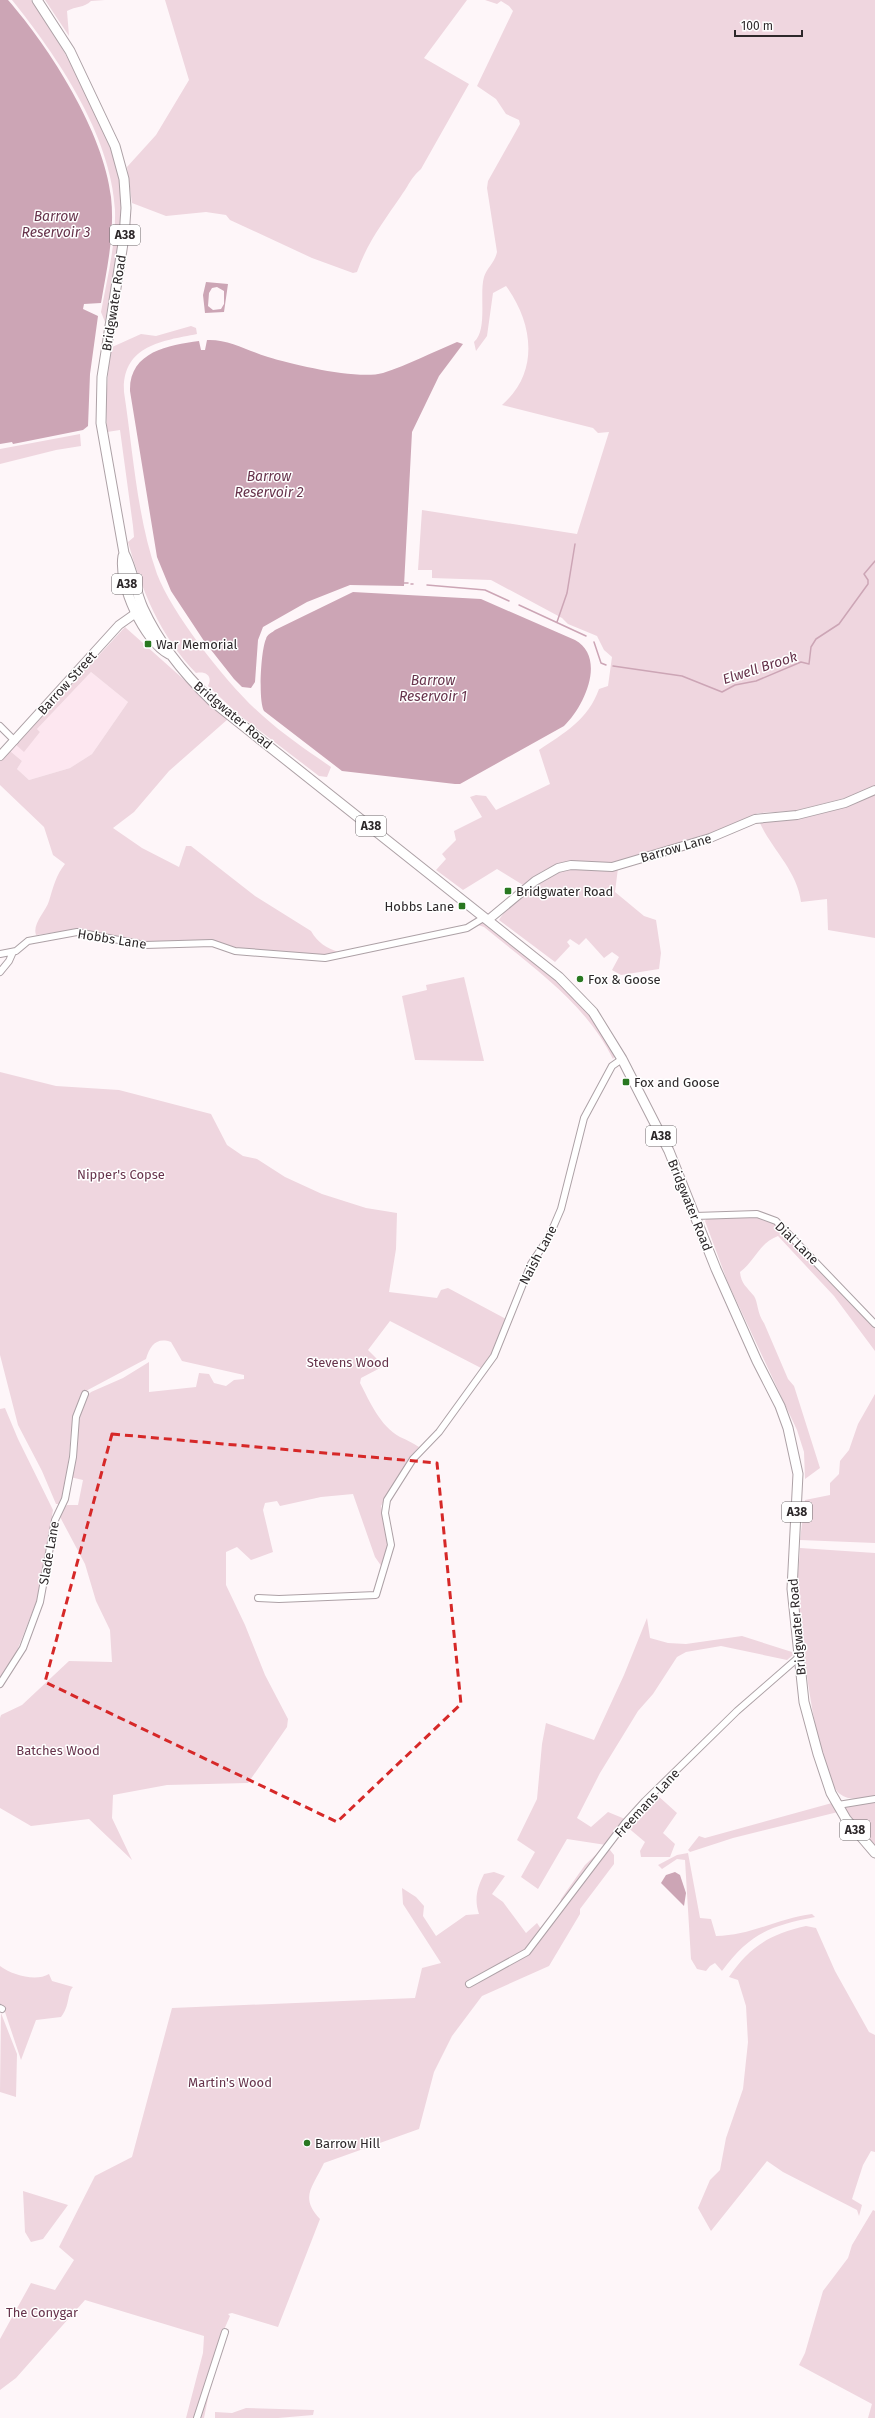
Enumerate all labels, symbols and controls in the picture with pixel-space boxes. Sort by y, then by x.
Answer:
scale bar [735,12,802,38]
text: 100 m [741,19,773,33]
water label: Barrow Reservoir 3 [21,208,91,241]
road number: A38 [110,225,140,245]
street label: Bridgwater Road [99,254,129,352]
water label: Barrow Reservoir 2 [235,468,304,501]
road number: A38 [112,574,142,594]
place label: War Memorial [156,637,237,652]
marker: War Memorial [143,639,153,649]
street label: Barrow Street [35,648,100,718]
water label: Elwell Brook [721,648,800,688]
water label: Barrow Reservoir 1 [399,672,467,705]
street label: Bridgwater Road [191,678,275,752]
road number: A38 [356,816,386,836]
street label: Barrow Lane [639,831,713,865]
place label: Bridgwater Road [516,884,613,899]
marker: Bridgwater Road [503,886,513,896]
place label: Hobbs Lane [384,899,454,914]
marker: Hobbs Lane [457,901,467,911]
street label: Hobbs Lane [76,926,148,952]
place label: Fox & Goose [588,972,661,987]
marker: Fox & Goose [575,974,585,984]
place label: Fox and Goose [634,1075,720,1090]
marker: Fox and Goose [621,1077,631,1087]
road number: A38 [646,1126,676,1146]
street label: Bridgwater Road [665,1157,715,1253]
park label: Nipper's Copse [77,1167,165,1182]
street label: Dial Lane [772,1219,822,1267]
street label: Naish Lane [516,1223,560,1287]
park label: Stevens Wood [307,1355,389,1370]
road number: A38 [782,1502,812,1522]
street label: Slade Lane [36,1520,62,1586]
street label: Bridgwater Road [785,1578,809,1676]
park label: Batches Wood [16,1743,100,1758]
street label: Freemans Lane [611,1766,683,1840]
road number: A38 [840,1820,870,1840]
park label: Martin's Wood [188,2075,272,2090]
place label: Barrow Hill [315,2136,380,2151]
marker: Barrow Hill [302,2138,312,2148]
park label: The Conygar [6,2305,78,2320]

